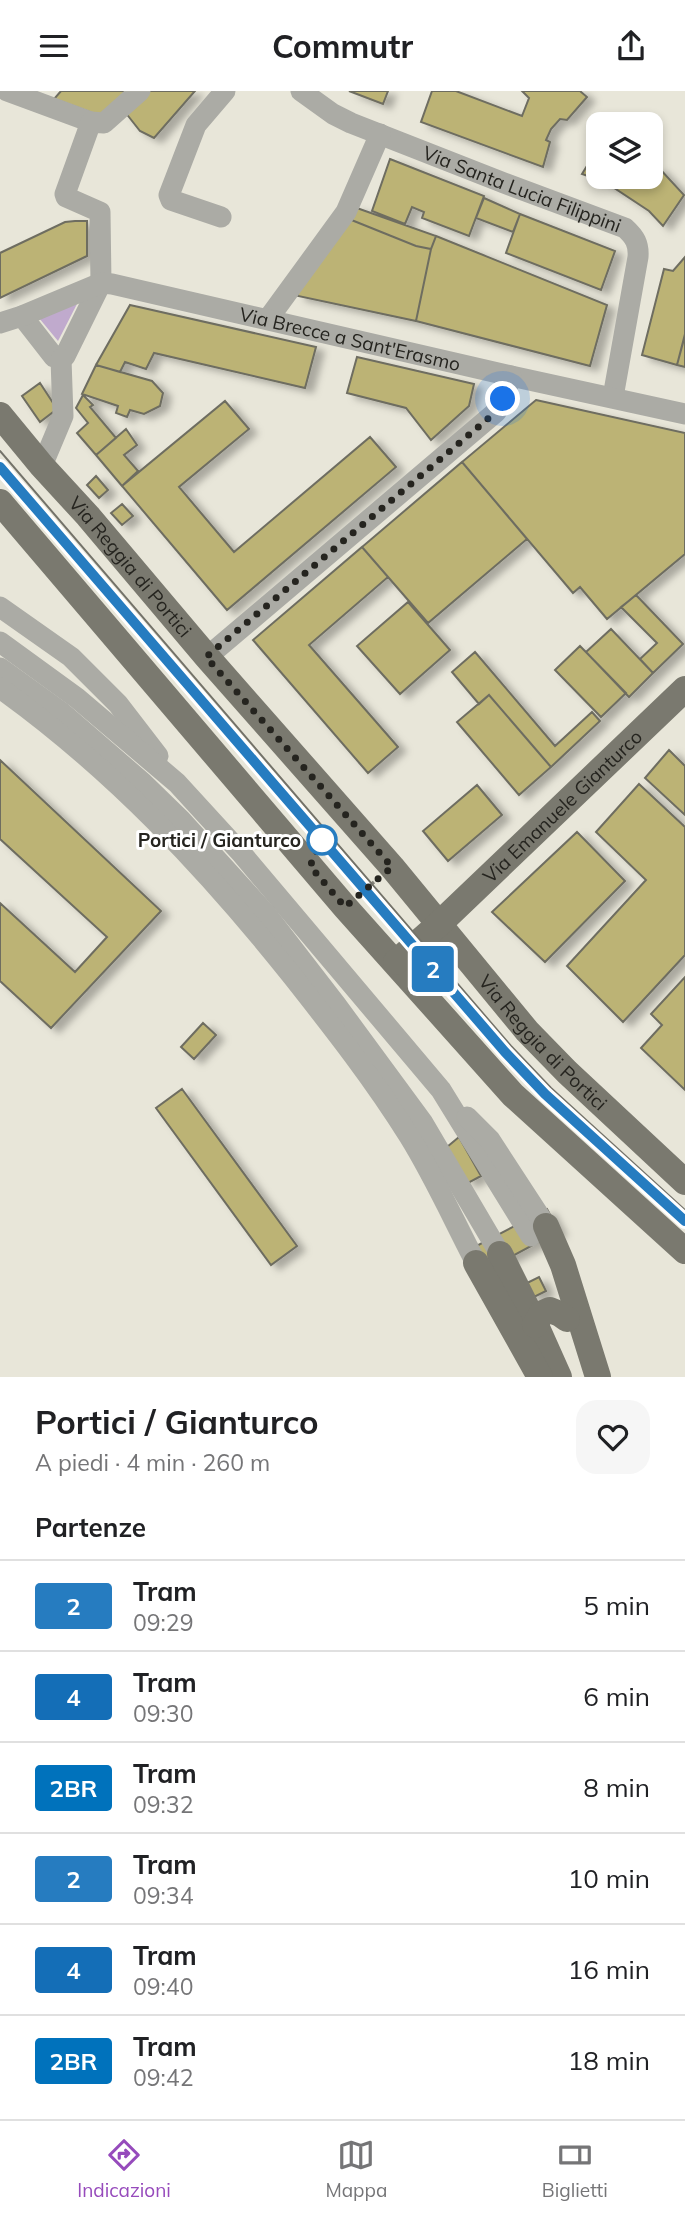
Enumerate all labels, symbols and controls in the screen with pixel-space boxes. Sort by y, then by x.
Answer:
text: Commutr [272,26,413,66]
icon: menu [35,27,73,65]
icon: share [612,27,650,65]
map controls [586,112,663,189]
button: layers [586,112,663,189]
street label: Via Santa Lucia Filippini [420,140,625,238]
street label: Via Brecce a Sant'Erasmo [237,302,463,376]
your location [485,381,520,416]
street label: Via Reggia di Portici [64,491,197,642]
street label: Via Emanuele Gianturco [478,725,647,888]
marker: Portici / Gianturco [307,825,337,855]
place label: Portici / Gianturco [138,828,301,852]
line badge: 2 [410,946,456,992]
text: 2 [426,954,440,984]
street label: Via Reggia di Portici [474,970,612,1115]
button: heart [576,1400,650,1474]
text: Portici / Gianturco [35,1401,319,1442]
text: A piedi · 4 min · 260 m [35,1448,270,1477]
text: Partenze [35,1511,146,1544]
text: Tram [133,1575,197,1608]
text: 5 min [583,1589,650,1622]
text: 2 [66,1591,81,1621]
text: 09:29 [133,1608,193,1637]
text: Tram [133,1666,197,1699]
text: 6 min [583,1680,650,1713]
text: 4 [66,1682,81,1712]
text: 09:30 [133,1699,193,1728]
text: Tram [133,1757,197,1790]
text: 8 min [583,1771,650,1804]
text: 2BR [50,1773,97,1803]
text: 09:32 [133,1790,193,1819]
text: Tram [133,1848,197,1881]
text: 10 min [568,1862,650,1895]
text: 2 [66,1864,81,1894]
text: 09:34 [133,1881,193,1910]
text: Tram [133,1939,197,1972]
text: 16 min [568,1953,650,1986]
text: 4 [66,1955,81,1985]
text: 09:40 [133,1972,193,2001]
text: Tram [133,2030,197,2063]
text: 18 min [568,2044,650,2077]
text: 2BR [50,2046,97,2076]
text: 09:42 [133,2063,193,2092]
tab: Indicazioni [77,2136,171,2202]
tab: Mappa [325,2136,387,2202]
tab: Biglietti [542,2136,608,2202]

